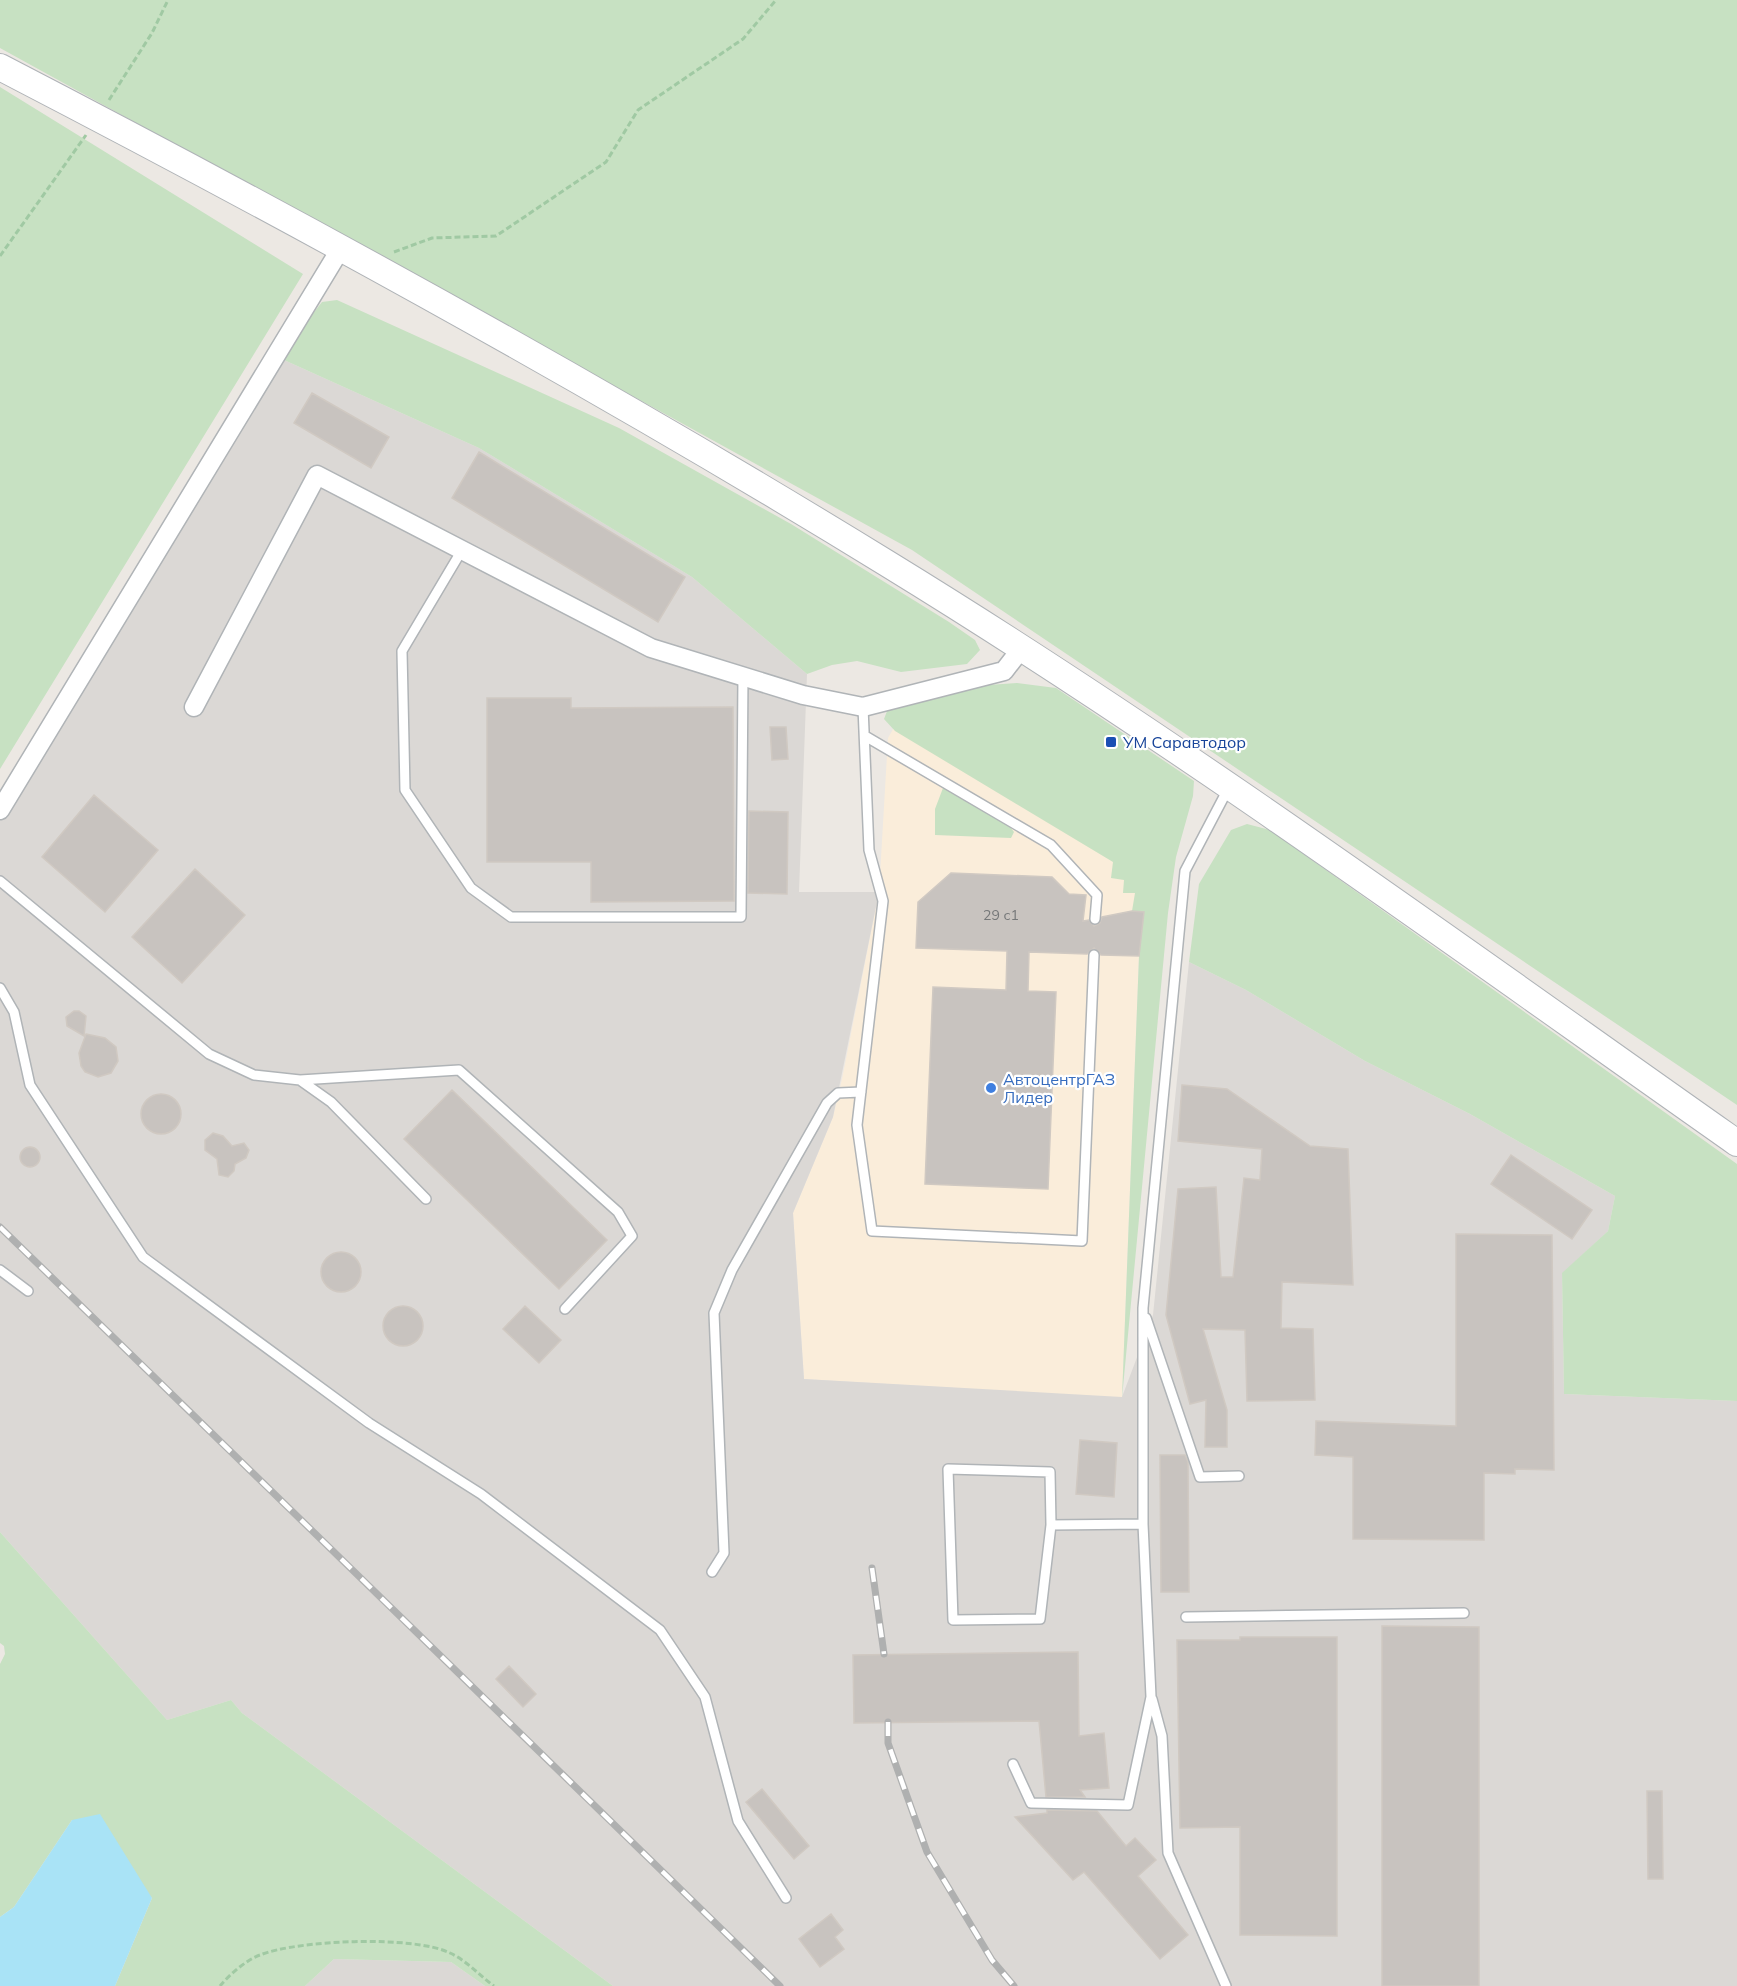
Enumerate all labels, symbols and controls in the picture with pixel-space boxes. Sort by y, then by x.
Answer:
place label: УМ Саравтодор [1122,732,1246,752]
marker: УМ Саравтодор [1104,735,1118,749]
house number: 29 с1 [983,906,1019,924]
place label: АвтоцентрГАЗ Лидер [1003,1069,1115,1107]
marker: АвтоцентрГАЗ Лидер [984,1081,998,1095]

